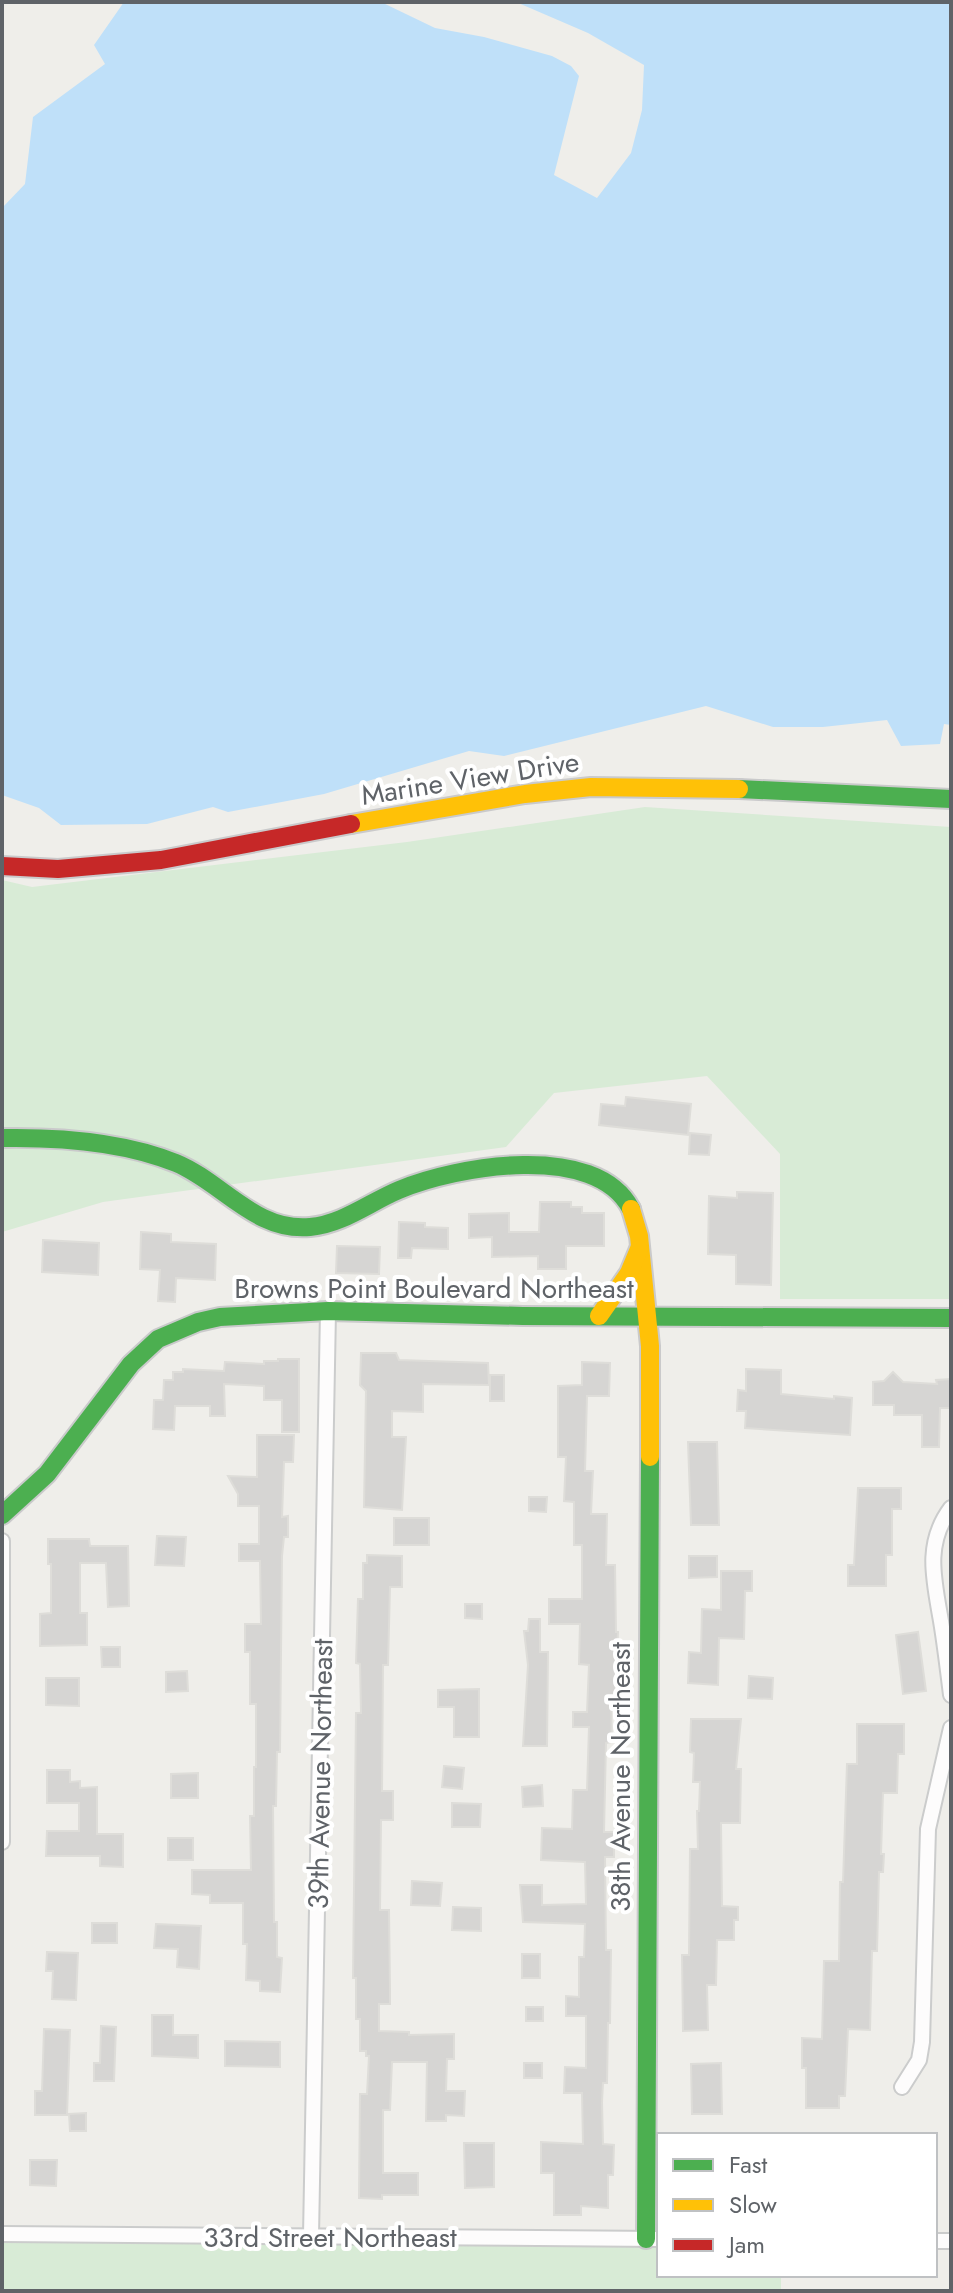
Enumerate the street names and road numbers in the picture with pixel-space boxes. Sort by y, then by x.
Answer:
street label: Marine View Drive [358,741,582,816]
street label: Browns Point Boulevard Northeast [234,1268,634,1309]
street label: 39th Avenue Northeast [298,1638,343,1910]
street label: 38th Avenue Northeast [600,1642,641,1912]
street label: 33rd Street Northeast [203,2217,457,2258]

